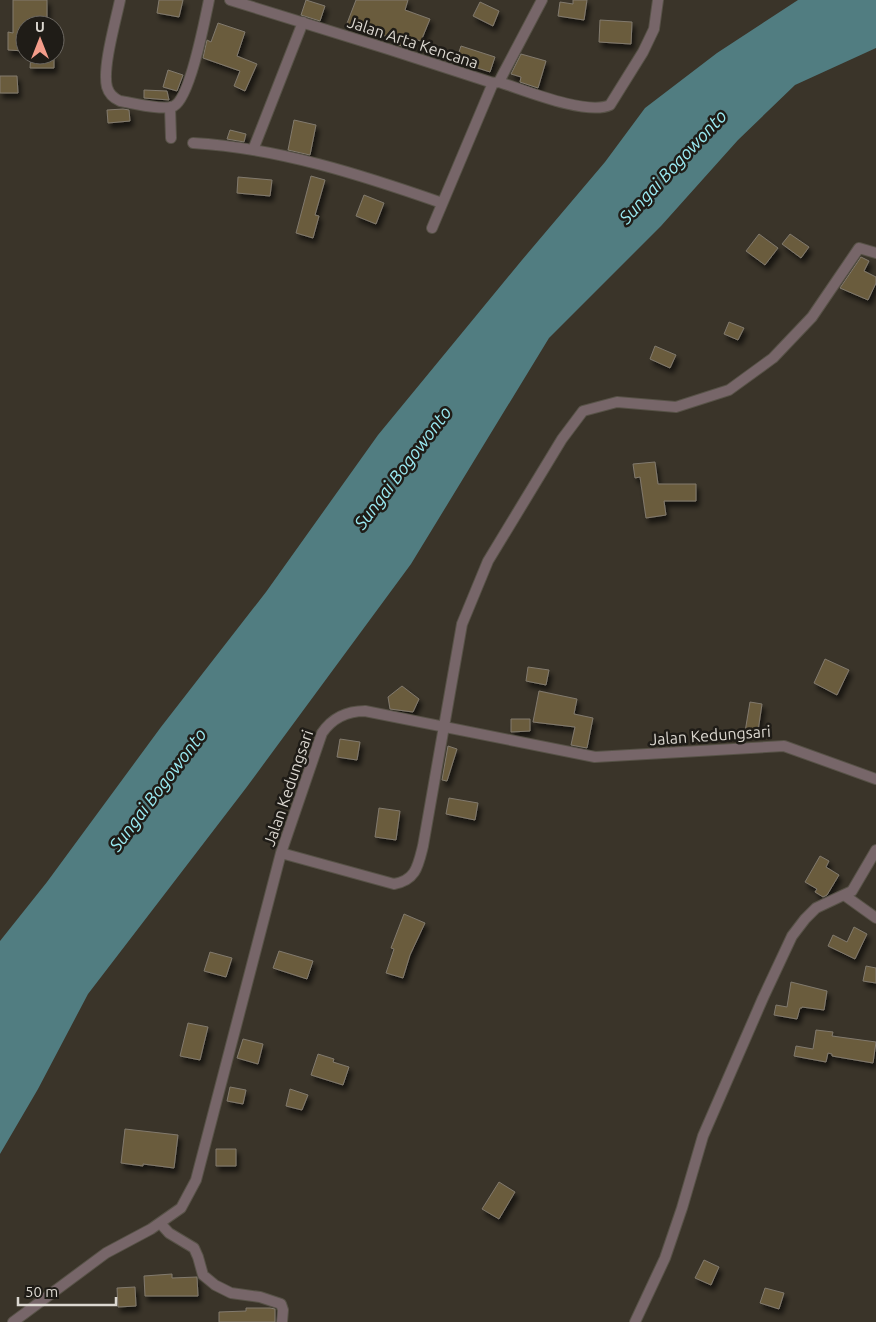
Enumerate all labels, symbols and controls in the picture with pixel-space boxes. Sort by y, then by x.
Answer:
street label: Jalan Arta Kencana [345,12,481,72]
north arrow [15,15,65,65]
text: U [35,19,45,35]
water label: Sungai Bogowonto [614,105,730,228]
water label: Sungai Bogowonto [349,402,455,533]
street label: Jalan Kedungsari [649,722,771,748]
water label: Sungai Bogowonto [104,724,210,855]
street label: Jalan Kedungsari [260,728,316,848]
scale bar [18,1274,115,1306]
text: 50 m [25,1283,58,1300]

